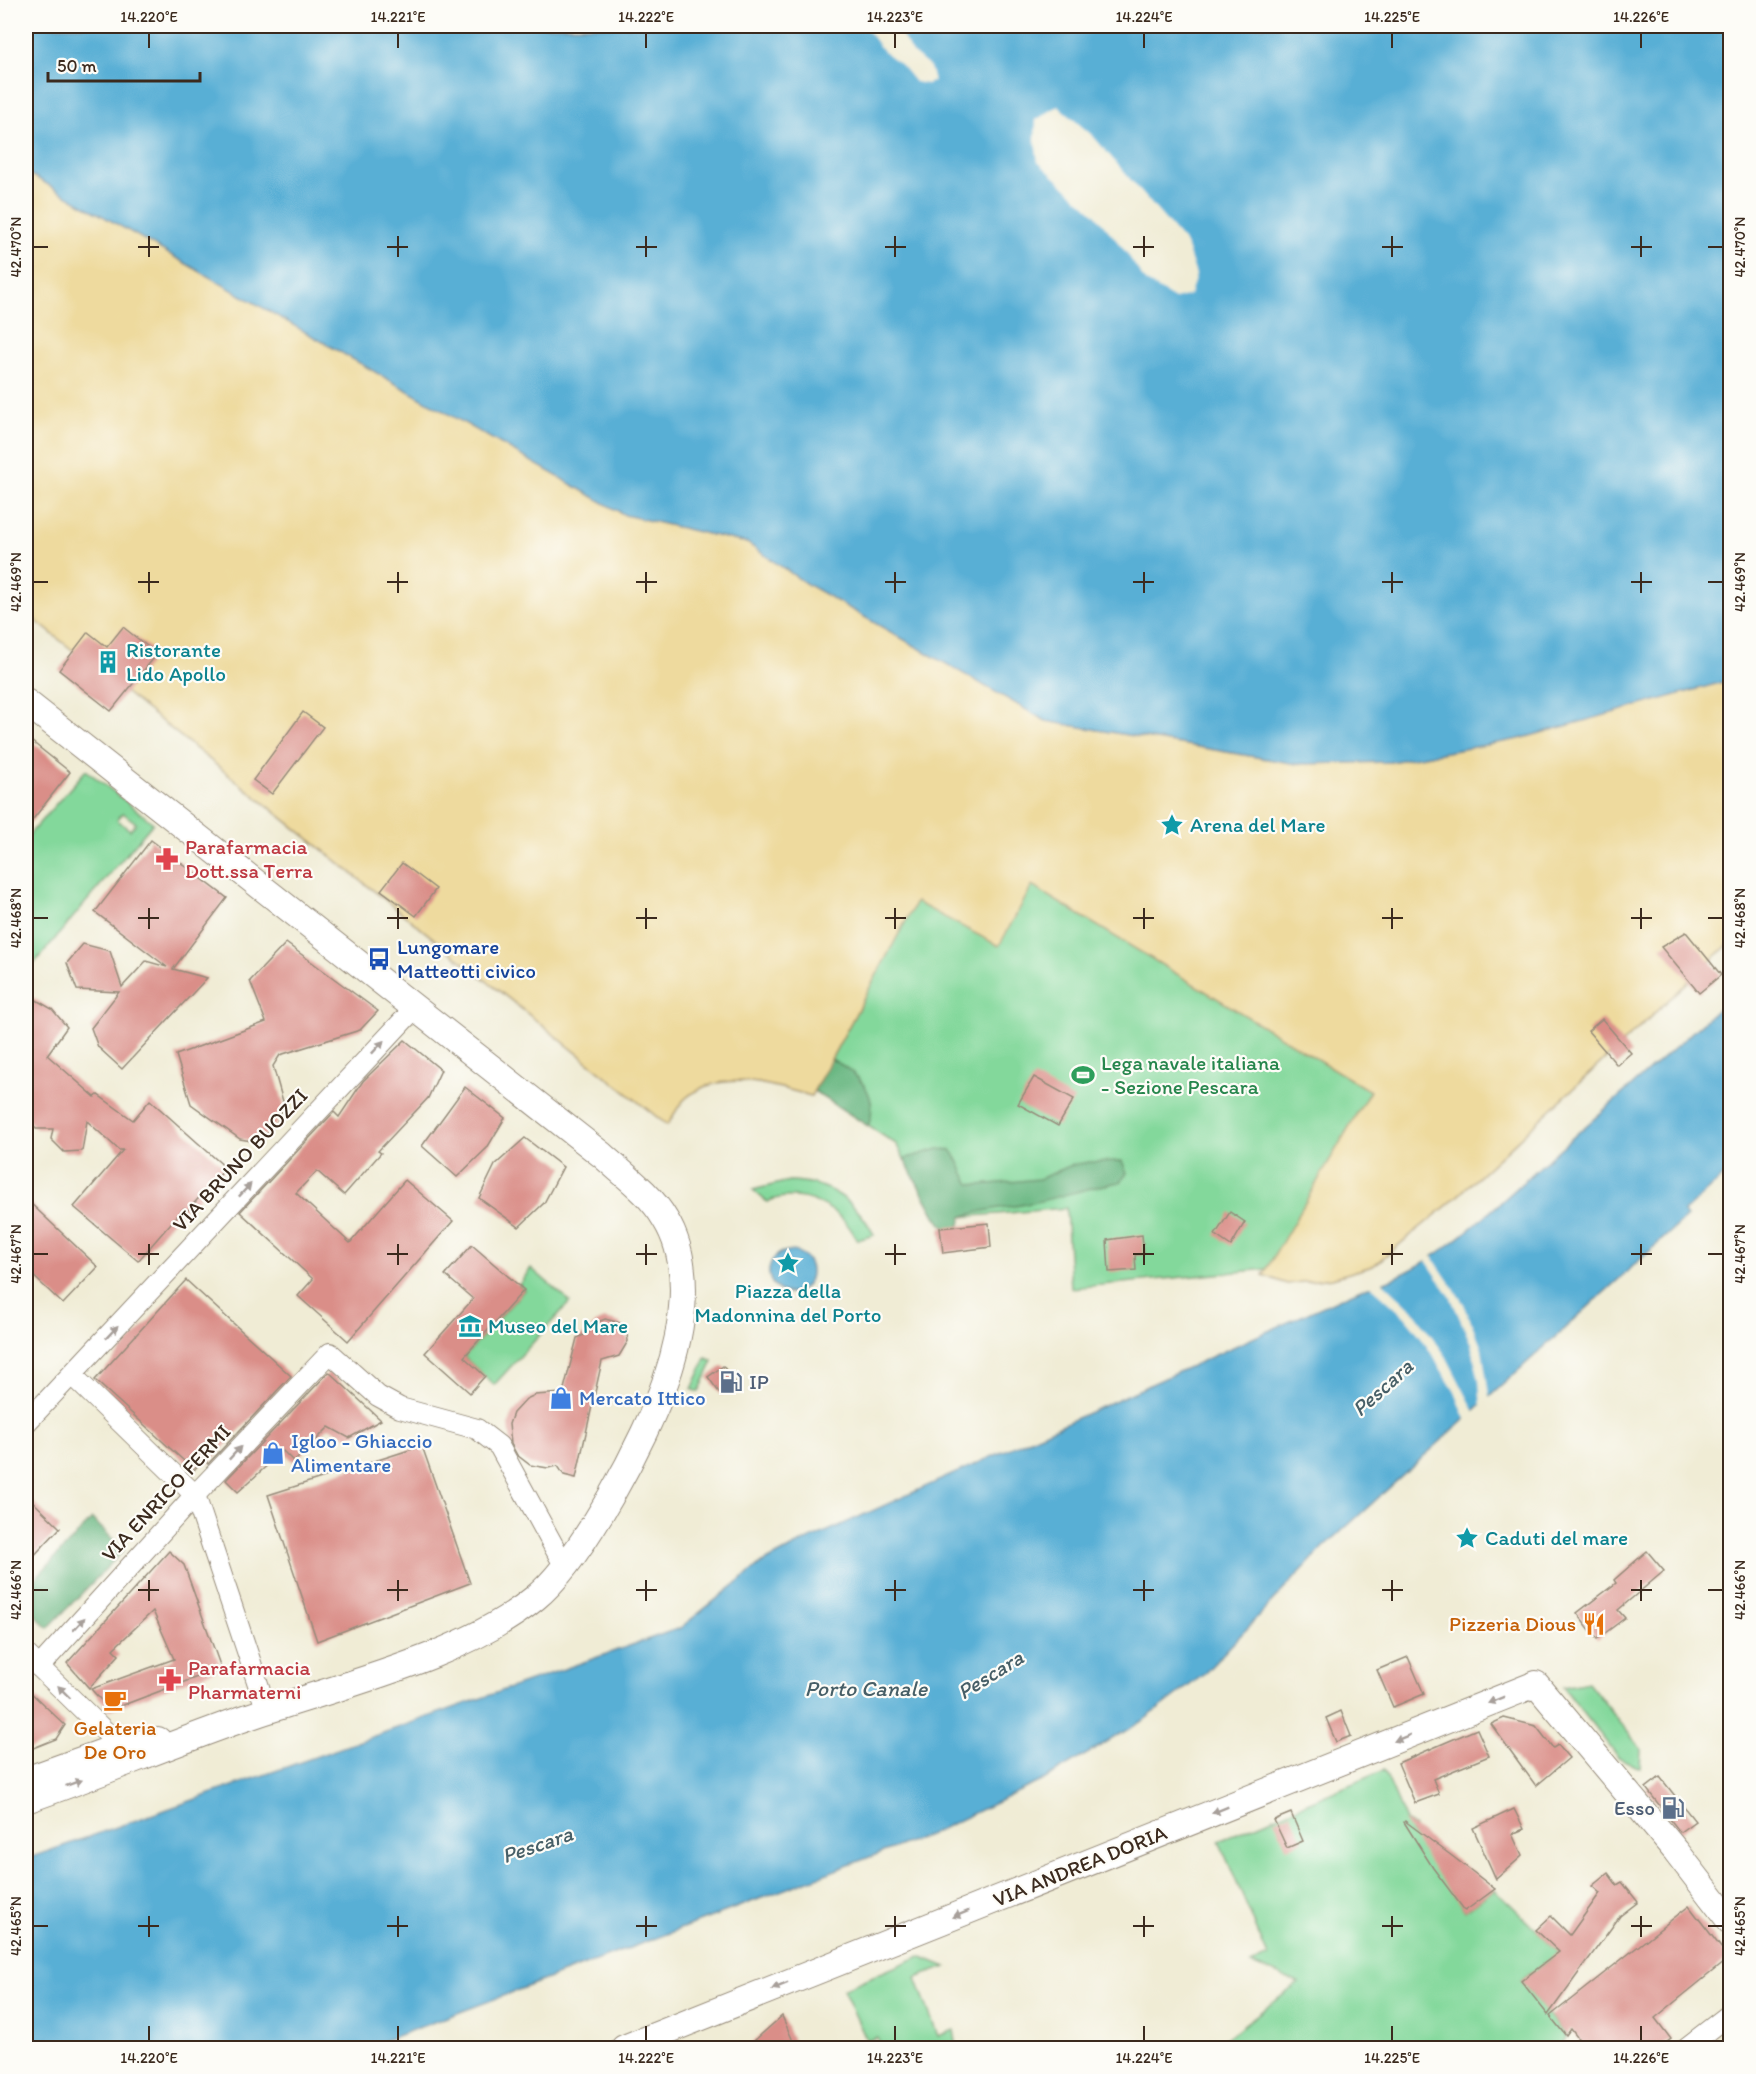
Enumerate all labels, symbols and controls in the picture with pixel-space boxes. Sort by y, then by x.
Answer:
text: 14.220°E [120,8,178,26]
text: 14.221°E [370,8,426,26]
text: 14.222°E [618,8,674,26]
text: 14.223°E [867,8,923,26]
text: 14.224°E [1115,8,1173,26]
text: 14.225°E [1364,8,1420,26]
text: 14.226°E [1613,8,1669,26]
scale bar [48,45,200,83]
text: 50 m [57,55,97,77]
text: 42.470°N [7,217,25,277]
text: 42.470°N [1731,217,1749,277]
text: 42.469°N [7,552,25,612]
text: 42.469°N [1731,552,1749,612]
place label: Ristorante Lido Apollo [126,637,226,686]
building icon: Ristorante Lido Apollo [95,649,121,675]
place icon: Arena del Mare [1159,812,1185,838]
place label: Arena del Mare [1190,812,1326,837]
place label: Parafarmacia Dott.ssa Terra [185,834,313,883]
pharmacy icon: Parafarmacia Dott.ssa Terra [154,846,180,872]
text: 42.468°N [7,888,25,948]
text: 42.468°N [1731,888,1749,948]
place label: Lungomare Matteotti civico [397,934,536,983]
bus stop icon: Lungomare Matteotti civico [366,946,392,972]
one-way arrow [371,1040,384,1055]
place label: Lega navale italiana - Sezione Pescara [1101,1050,1280,1099]
sports icon: Lega navale italiana - Sezione Pescara [1070,1062,1096,1088]
street label: VIA BRUNO BUOZZI [167,1083,312,1236]
one-way arrow [238,1182,252,1197]
text: 42.467°N [7,1224,25,1284]
text: 42.467°N [1731,1224,1749,1284]
place icon: Piazza della Madonnina del Porto [775,1250,801,1276]
place label: Piazza della Madonnina del Porto [694,1278,882,1327]
museum icon: Museo del Mare [457,1313,483,1339]
place label: Museo del Mare [488,1313,628,1338]
one-way arrow [105,1325,119,1340]
water label: Pescara [1346,1352,1419,1422]
fuel station icon: IP [718,1369,744,1395]
place label: IP [749,1369,769,1394]
shop icon: Mercato Ittico [548,1385,574,1411]
place label: Mercato Ittico [579,1385,706,1410]
street label: VIA ENRICO FERMI [96,1419,236,1566]
place label: Igloo - Ghiaccio Alimentare [291,1428,432,1477]
shop icon: Igloo - Ghiaccio Alimentare [260,1440,286,1466]
one-way arrow [228,1446,242,1460]
place icon: Caduti del mare [1454,1525,1480,1551]
place label: Caduti del mare [1485,1525,1628,1550]
text: 42.466°N [7,1560,25,1620]
text: 42.466°N [1731,1560,1749,1620]
place label: Pizzeria Dious [1449,1611,1576,1636]
restaurant icon: Pizzeria Dious [1581,1611,1607,1637]
one-way arrow [72,1617,85,1632]
water label: Pescara [952,1643,1029,1705]
place label: Parafarmacia Pharmaterni [188,1655,311,1704]
pharmacy icon: Parafarmacia Pharmaterni [157,1667,183,1693]
water label: Porto Canale [805,1675,929,1702]
one-way arrow [57,1685,72,1699]
cafe icon: Gelateria De Oro [102,1687,128,1713]
one-way arrow [1487,1696,1505,1705]
place label: Gelateria De Oro [74,1715,156,1764]
one-way arrow [1392,1733,1410,1743]
one-way arrow [66,1778,84,1788]
place label: Esso [1614,1795,1655,1820]
fuel station icon: Esso [1660,1795,1686,1821]
one-way arrow [1211,1805,1229,1815]
street label: VIA ANDREA DORIA [989,1819,1171,1912]
water label: Pescara [498,1820,577,1869]
text: 42.465°N [7,1896,25,1956]
text: 42.465°N [1731,1896,1749,1956]
one-way arrow [952,1909,970,1919]
one-way arrow [771,1981,789,1991]
text: 14.220°E [120,2049,178,2067]
text: 14.221°E [370,2049,426,2067]
text: 14.222°E [618,2049,674,2067]
text: 14.223°E [867,2049,923,2067]
text: 14.224°E [1115,2049,1173,2067]
text: 14.225°E [1364,2049,1420,2067]
text: 14.226°E [1613,2049,1669,2067]

